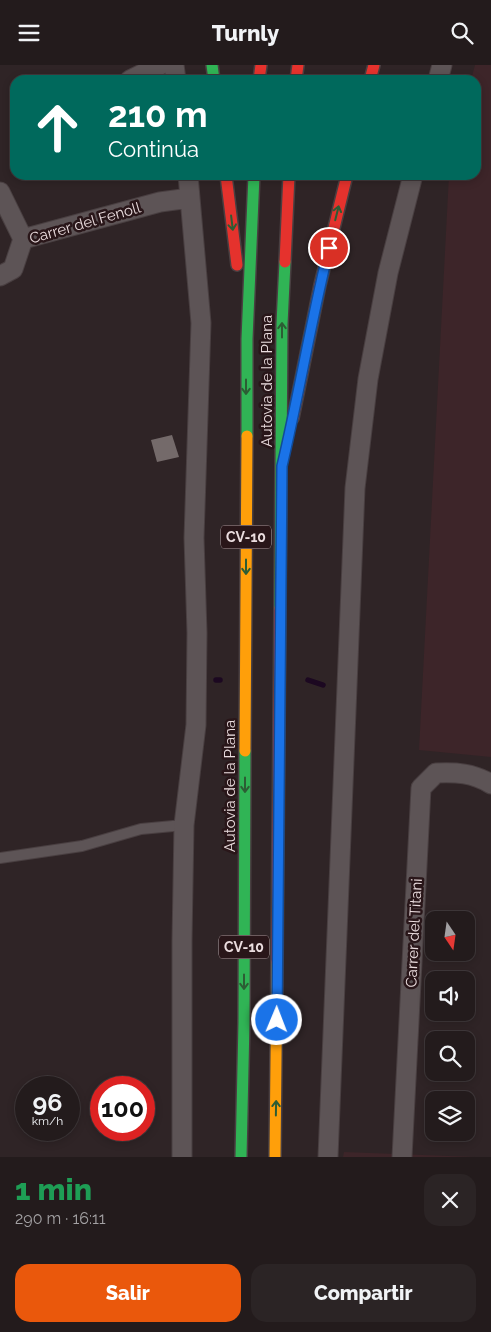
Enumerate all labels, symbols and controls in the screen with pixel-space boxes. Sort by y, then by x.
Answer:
icon: menu [15,19,43,47]
icon: search [448,19,476,47]
text: Turnly [212,20,279,46]
text: 210 m [108,94,208,135]
icon: ahead [25,95,90,160]
text: Continúa [108,136,199,162]
street label: Carrer del Fenoll [27,198,144,247]
one-way arrow [333,206,342,222]
one-way arrow [227,215,237,231]
pin [308,227,350,269]
icon: arrive [315,234,343,262]
street label: Autovia de la Plana [258,315,276,447]
one-way arrow [277,322,287,338]
one-way arrow [241,379,251,395]
road number: CV-10 [221,526,271,549]
one-way arrow [241,559,251,575]
street label: Autovia de la Plana [221,720,239,852]
one-way arrow [240,776,250,793]
street label: Carrer del Titani [402,878,426,988]
north arrow [425,911,475,961]
map controls [425,911,475,1141]
road number: CV-10 [219,935,269,959]
button: sound [425,971,475,1021]
one-way arrow [239,974,249,990]
position arrow [250,993,302,1045]
button: search [425,1031,475,1081]
speed limit sign: 100 [90,1076,155,1141]
text: 96 [33,1087,62,1117]
button: layers [425,1091,475,1141]
one-way arrow [271,1101,281,1117]
text: km/h [32,1114,63,1128]
text: 1 min [15,1172,92,1207]
button: close [424,1174,476,1226]
text: 290 m · 16:11 [15,1209,106,1228]
button: Salir [15,1264,241,1322]
button: Compartir [251,1264,476,1322]

